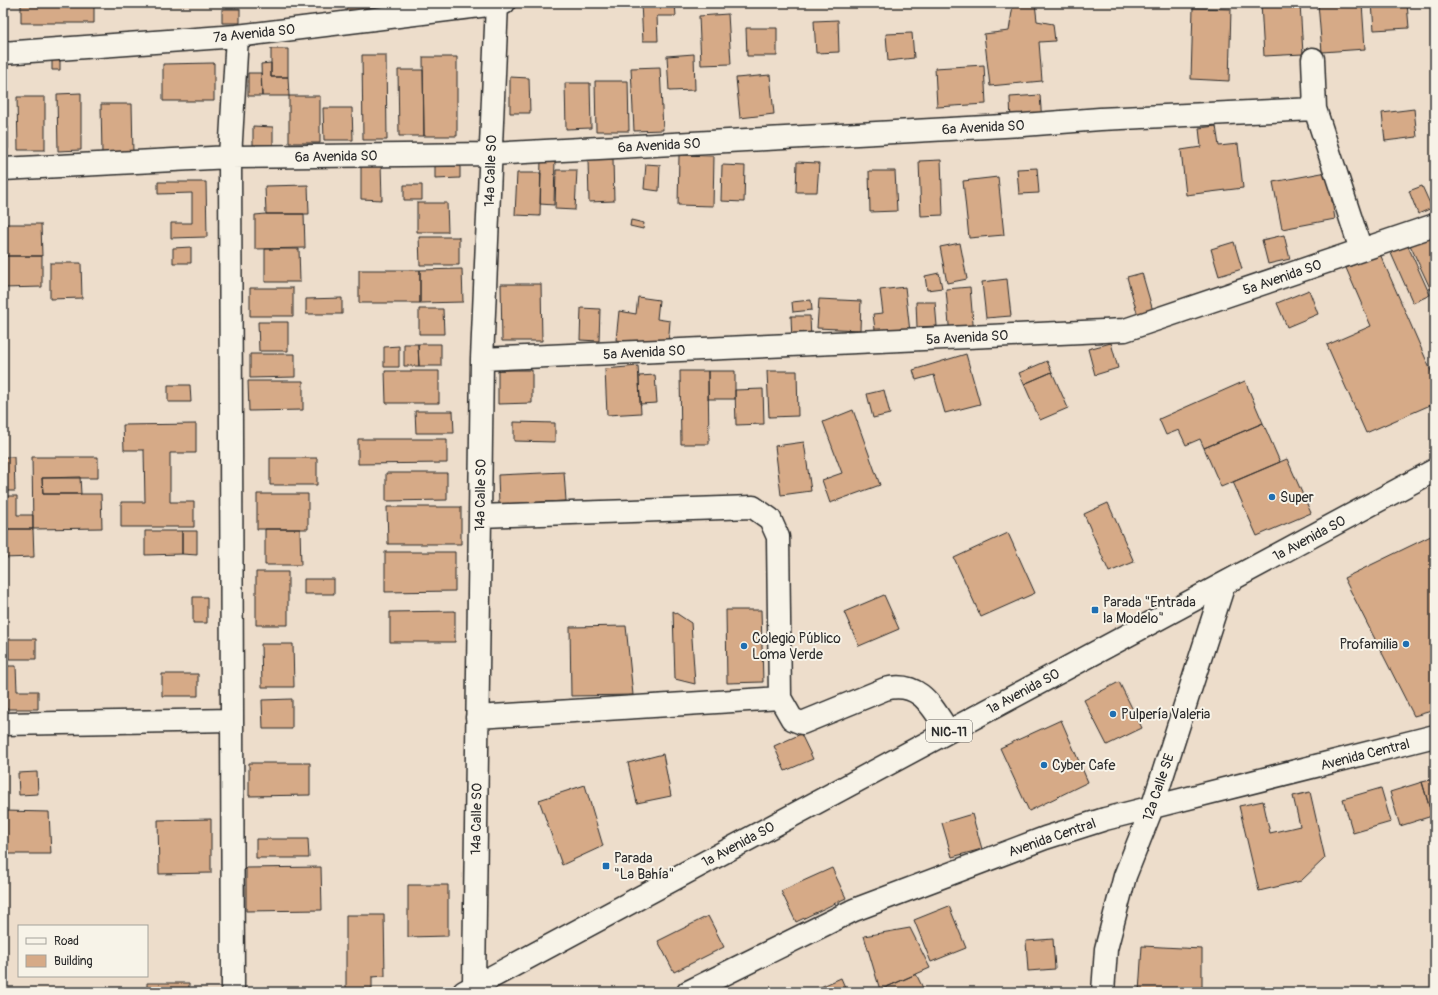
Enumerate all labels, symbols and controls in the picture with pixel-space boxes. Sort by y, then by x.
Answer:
street label: 7a Avenida SO [212,21,296,46]
street label: 6a Avenida SO [941,117,1025,138]
street label: 14a Calle SO [481,135,500,207]
street label: 6a Avenida SO [617,135,701,156]
street label: 6a Avenida SO [294,147,378,166]
street label: 5a Avenida SO [1241,256,1324,299]
street label: 5a Avenida SO [926,327,1009,348]
street label: 5a Avenida SO [603,342,686,363]
street label: 14a Calle SO [471,459,490,531]
place label: Super [1280,489,1314,506]
marker: Super [1267,492,1277,502]
street label: 1a Avenida SO [1270,512,1349,565]
place label: Parada "Entrada la Modelo" [1103,594,1196,627]
marker: Parada "Entrada la Modelo" [1090,605,1100,615]
place label: Colegio Público Loma Verde [752,630,841,663]
place label: Profamilia [1339,636,1398,653]
marker: Profamilia [1401,639,1411,649]
marker: Colegio Público Loma Verde [739,641,749,651]
street label: 1a Avenida SO [984,665,1063,718]
place label: Pulpería Valeria [1121,706,1210,723]
marker: Pulpería Valeria [1108,709,1118,719]
road number: NIC-11 [926,720,972,742]
street label: Avenida Central [1319,735,1412,774]
street label: 12a Calle SE [1139,751,1178,823]
place label: Cyber Cafe [1052,757,1115,774]
marker: Cyber Cafe [1039,760,1049,770]
street label: 14a Calle SO [467,783,486,855]
street label: Avenida Central [1006,815,1098,860]
street label: 1a Avenida SO [699,818,778,871]
place label: Parada "La Bahía" [614,850,674,883]
marker: Parada "La Bahía" [601,861,611,871]
legend [18,925,148,977]
text: Road [54,934,79,949]
text: Building [54,954,93,969]

